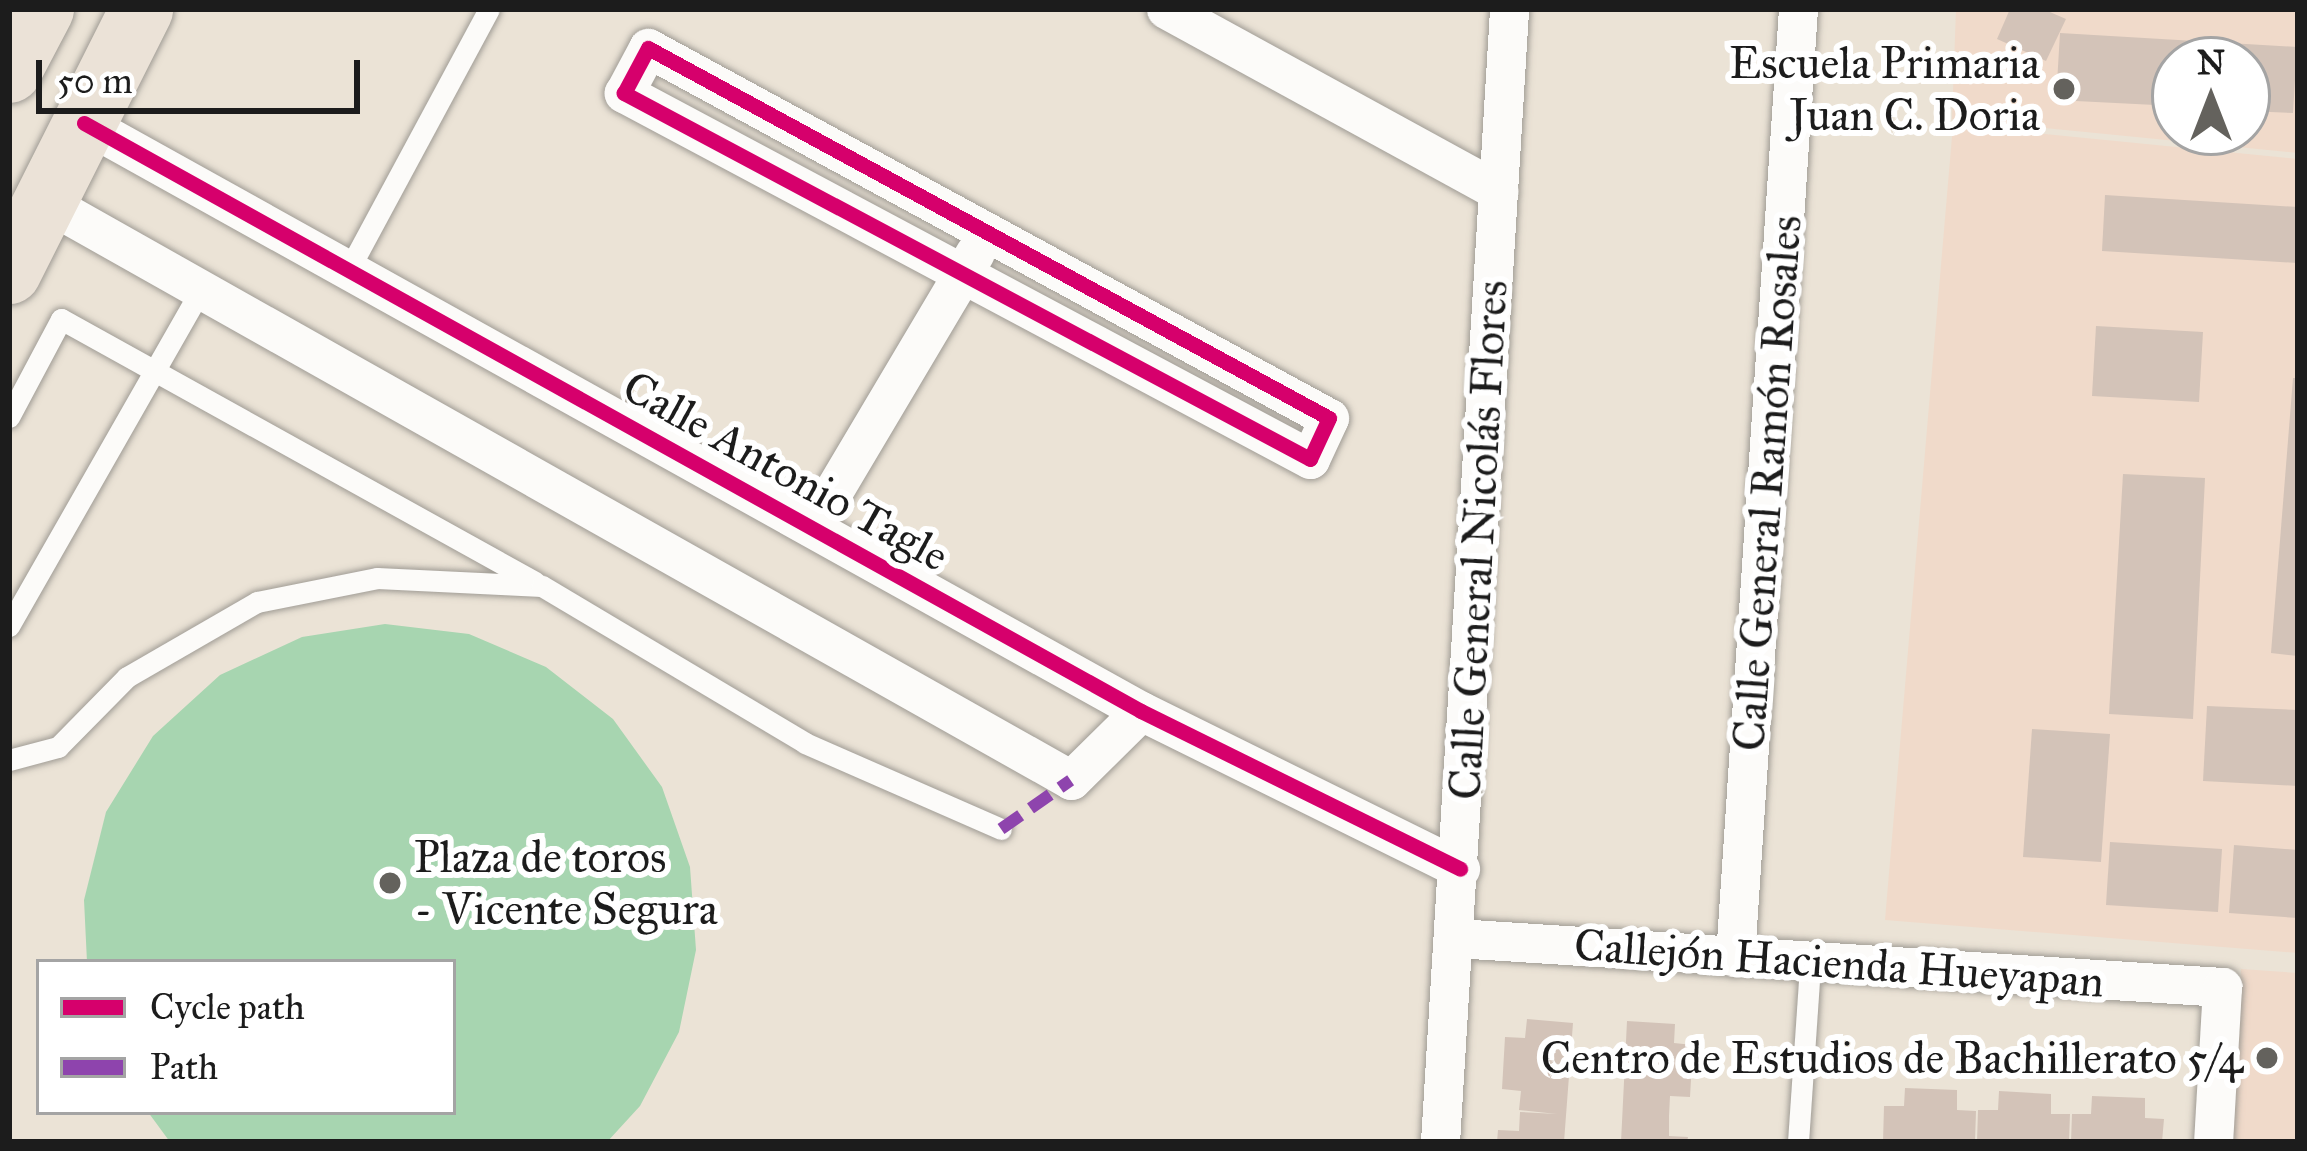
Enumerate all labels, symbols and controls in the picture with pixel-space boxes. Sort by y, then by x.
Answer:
scale bar [42,36,366,110]
place label: Escuela Primaria Juan C. Doria [1729,36,2040,142]
north arrow [2151,36,2271,156]
text: N [2197,43,2225,83]
text: 50 m [57,59,133,103]
marker: Escuela Primaria Juan C. Doria [2051,76,2077,102]
street label: Calle General Ramón Rosales [1721,213,1813,753]
street label: Calle General Nicolás Flores [1437,279,1519,801]
street label: Calle Antonio Tagle [614,359,958,583]
place label: Plaza de toros - Vicente Segura [414,830,718,936]
marker: Plaza de toros - Vicente Segura [377,870,403,896]
street label: Callejón Hacienda Hueyapan [1572,918,2106,1008]
legend [36,959,456,1115]
text: Cycle path [150,985,305,1029]
place label: Centro de Estudios de Bachillerato 5/4 [1541,1031,2243,1085]
text: Path [150,1045,218,1089]
marker: Centro de Estudios de Bachillerato 5/4 [2254,1045,2280,1071]

